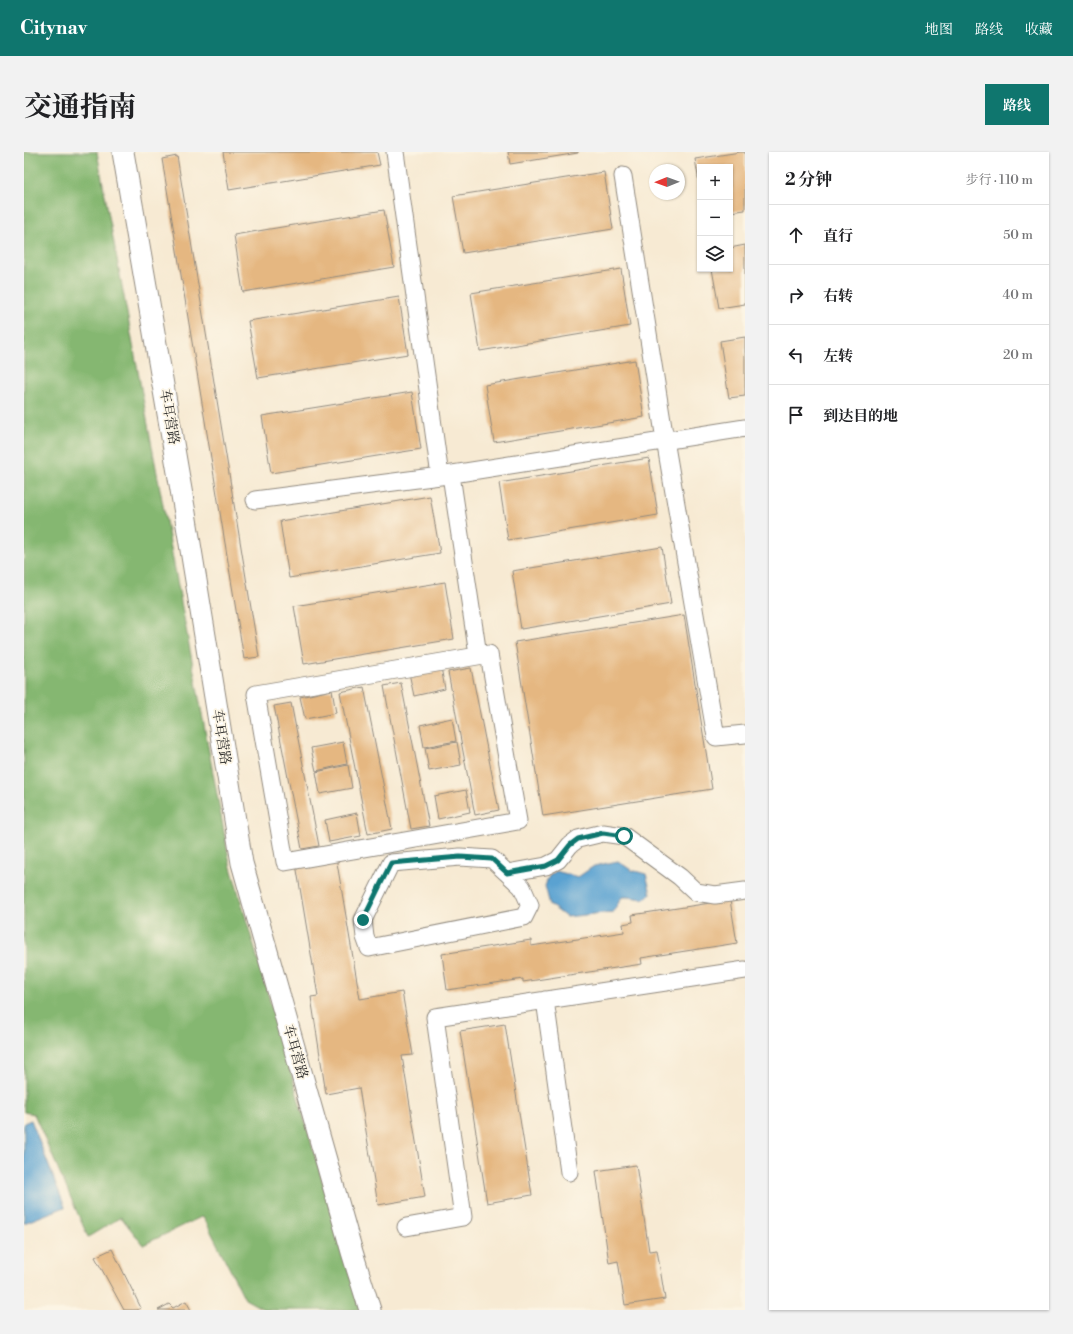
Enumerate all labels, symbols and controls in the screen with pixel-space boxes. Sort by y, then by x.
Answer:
text: Citynav [20,16,87,40]
text: 地图 [925,21,953,39]
text: 路线 [975,21,1003,39]
text: 收藏 [1025,21,1053,39]
button: 路线 [985,84,1049,125]
text: 交通指南 [24,90,136,125]
north arrow [649,164,685,200]
map controls [697,164,733,272]
button: + [697,164,733,200]
text: 2 分钟 [785,169,832,191]
text: 步行 · 110 m [966,172,1033,188]
button: − [697,200,733,236]
icon: ahead [785,224,807,246]
text: 直行 [823,227,853,246]
text: 50 m [1003,227,1033,243]
button: layers [697,236,733,272]
icon: right [785,284,807,306]
text: 右转 [823,287,853,306]
text: 40 m [1003,287,1033,303]
icon: left [785,344,807,366]
text: 左转 [823,347,853,366]
text: 20 m [1003,347,1033,363]
street label: 车耳营路 [155,388,183,446]
icon: arrive [785,404,807,426]
text: 到达目的地 [823,407,898,426]
street label: 车耳营路 [208,708,234,766]
route start [615,827,633,845]
route end [354,911,372,929]
street label: 车耳营路 [279,1023,311,1081]

